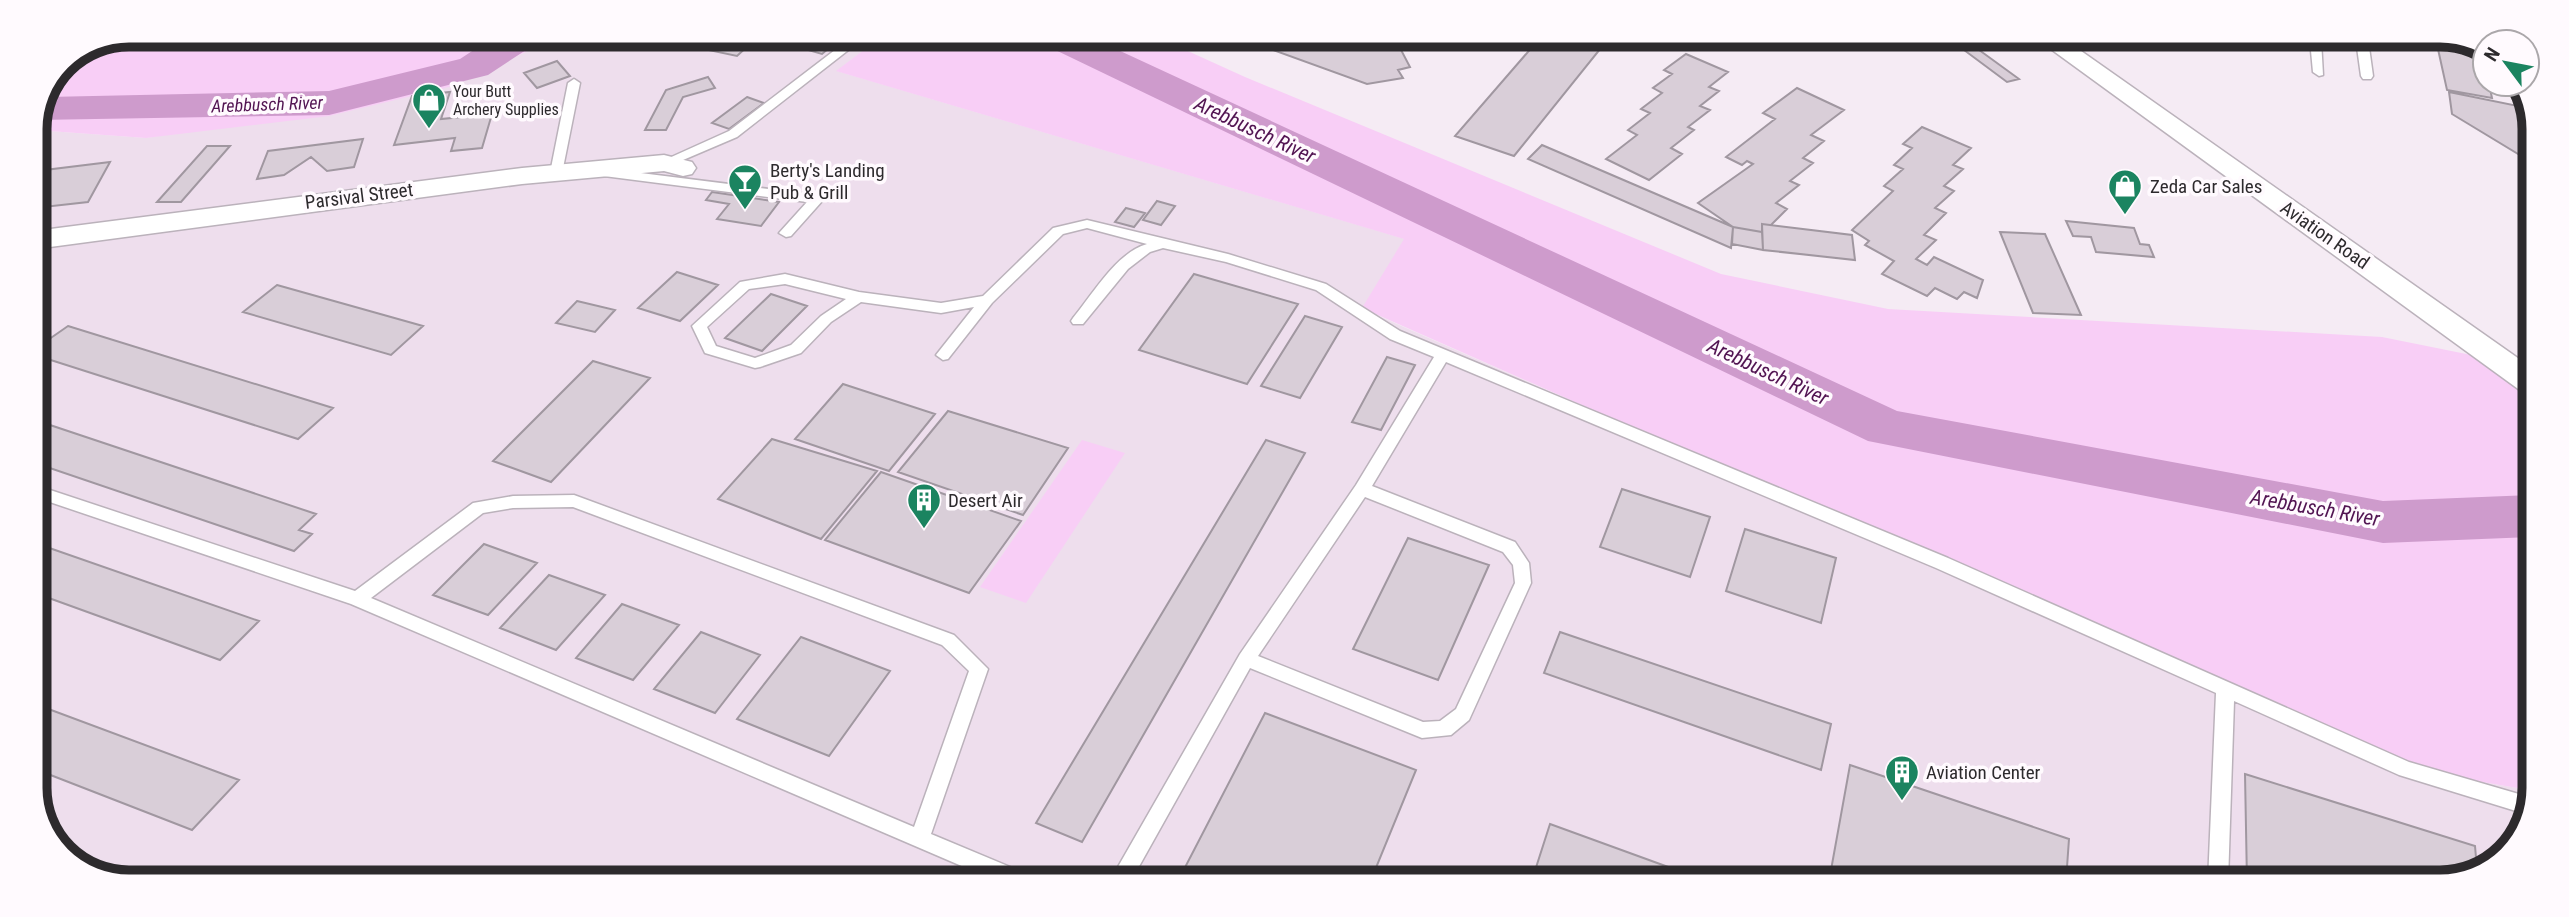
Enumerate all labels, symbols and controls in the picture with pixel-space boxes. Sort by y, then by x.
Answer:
north arrow [2471,28,2541,98]
text: N [2479,43,2505,65]
shop icon: Your Butt Archery Supplies [410,81,448,130]
place label: Your Butt Archery Supplies [453,82,559,119]
water label: Arebbusch River [1190,91,1320,169]
water label: Arebbusch River [210,92,324,116]
place label: Berty's Landing Pub & Grill [770,159,885,204]
bar icon: Berty's Landing Pub & Grill [726,162,764,211]
shop icon: Zeda Car Sales [2106,167,2144,216]
place label: Zeda Car Sales [2150,175,2262,198]
street label: Parsival Street [304,178,414,214]
street label: Aviation Road [2276,196,2374,274]
water label: Arebbusch River [1703,333,1833,411]
building icon: Desert Air [905,481,943,530]
water label: Arebbusch River [2248,485,2382,531]
place label: Desert Air [948,489,1023,512]
building icon: Aviation Center [1883,753,1921,802]
place label: Aviation Center [1926,761,2041,784]

